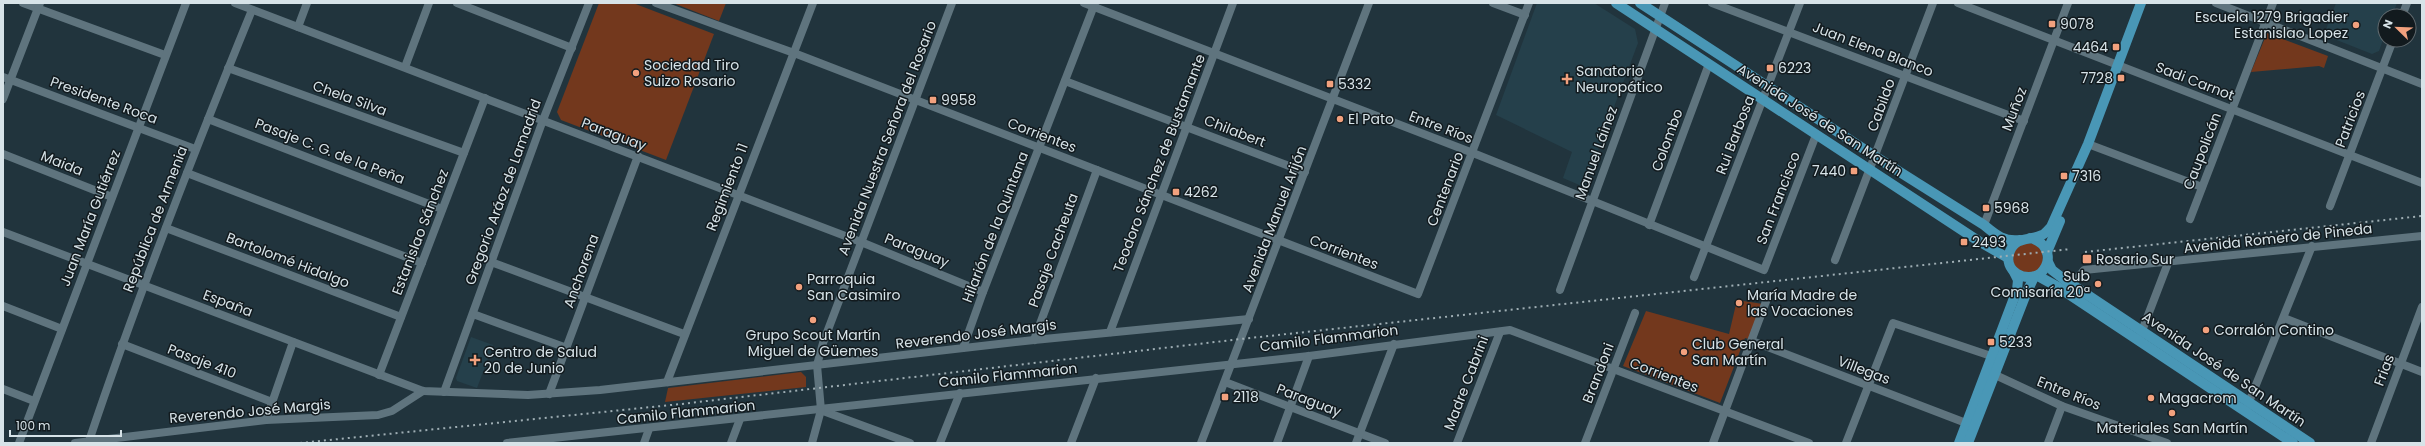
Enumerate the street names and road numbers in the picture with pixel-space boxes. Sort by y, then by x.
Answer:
street label: Juan Elena Blanco [1810,17,1936,81]
street label: Avenida Nuestra Señora del Rosario [833,18,941,258]
street label: Teodoro Sánchez de Bustamante [1108,51,1210,275]
street label: Sadi Carnot [2153,57,2237,105]
street label: Avenida José de San Martín [1733,59,1907,181]
street label: Presidente Roca [48,71,160,129]
street label: Chela Silva [310,75,390,121]
street label: Cabildo [1862,76,1900,134]
street label: Muñoz [1997,84,2031,134]
street label: Patricios [2330,88,2370,150]
street label: Rui Barbosa [1711,93,1759,177]
street label: Gregorio Aráoz de Lamadrid [460,96,546,288]
street label: Manuel Láinez [1570,103,1622,203]
street label: Entre Ríos [1406,106,1476,148]
street label: Colombo [1646,106,1688,174]
street label: Caupolicán [2178,109,2226,193]
street label: Chilabert [1201,110,1269,152]
street label: Paraguay [579,112,649,156]
street label: Pasaje C. G. de la Peña [252,113,408,189]
street label: Corrientes [1005,113,1079,157]
street label: Regimiento 11 [701,140,753,234]
street label: República de Armenia [118,143,192,295]
street label: Avenida Manuel Arijón [1237,143,1311,295]
street label: Maida [38,146,86,180]
street label: Juan María Gutiérrez [55,147,125,289]
street label: Hilarión de la Quintana [957,149,1033,305]
street label: Centenario [1422,149,1468,229]
street label: San Francisco [1751,149,1805,247]
street label: Estanislao Sánchez [387,166,453,298]
street label: Pasaje Cacheuta [1023,190,1083,310]
street label: Avenida Romero de Pineda [2183,218,2373,258]
street label: Bartolomé Hidalgo [224,227,353,293]
street label: Paraguay [882,228,952,272]
street label: Corrientes [1307,230,1381,274]
street label: Anchorena [558,231,604,311]
street label: España [200,284,256,322]
street label: Avenida José de San Martín [2138,307,2310,431]
street label: Reverendo José Margis [894,314,1058,354]
street label: Camilo Flammarion [1259,320,1399,356]
street label: Madre Cabrini [1439,333,1493,433]
street label: Pasaje 410 [165,339,239,383]
street label: Brandoni [1577,340,1619,406]
street label: Villegas [1835,351,1893,389]
street label: Frias [2369,351,2399,389]
street label: Corrientes [1627,353,1701,397]
street label: Camilo Flammarion [938,358,1078,392]
street label: Entre Ríos [2034,371,2104,415]
street label: Paraguay [1274,378,1344,422]
street label: Reverendo José Margis [169,394,331,428]
street label: Camilo Flammarion [616,395,756,429]

